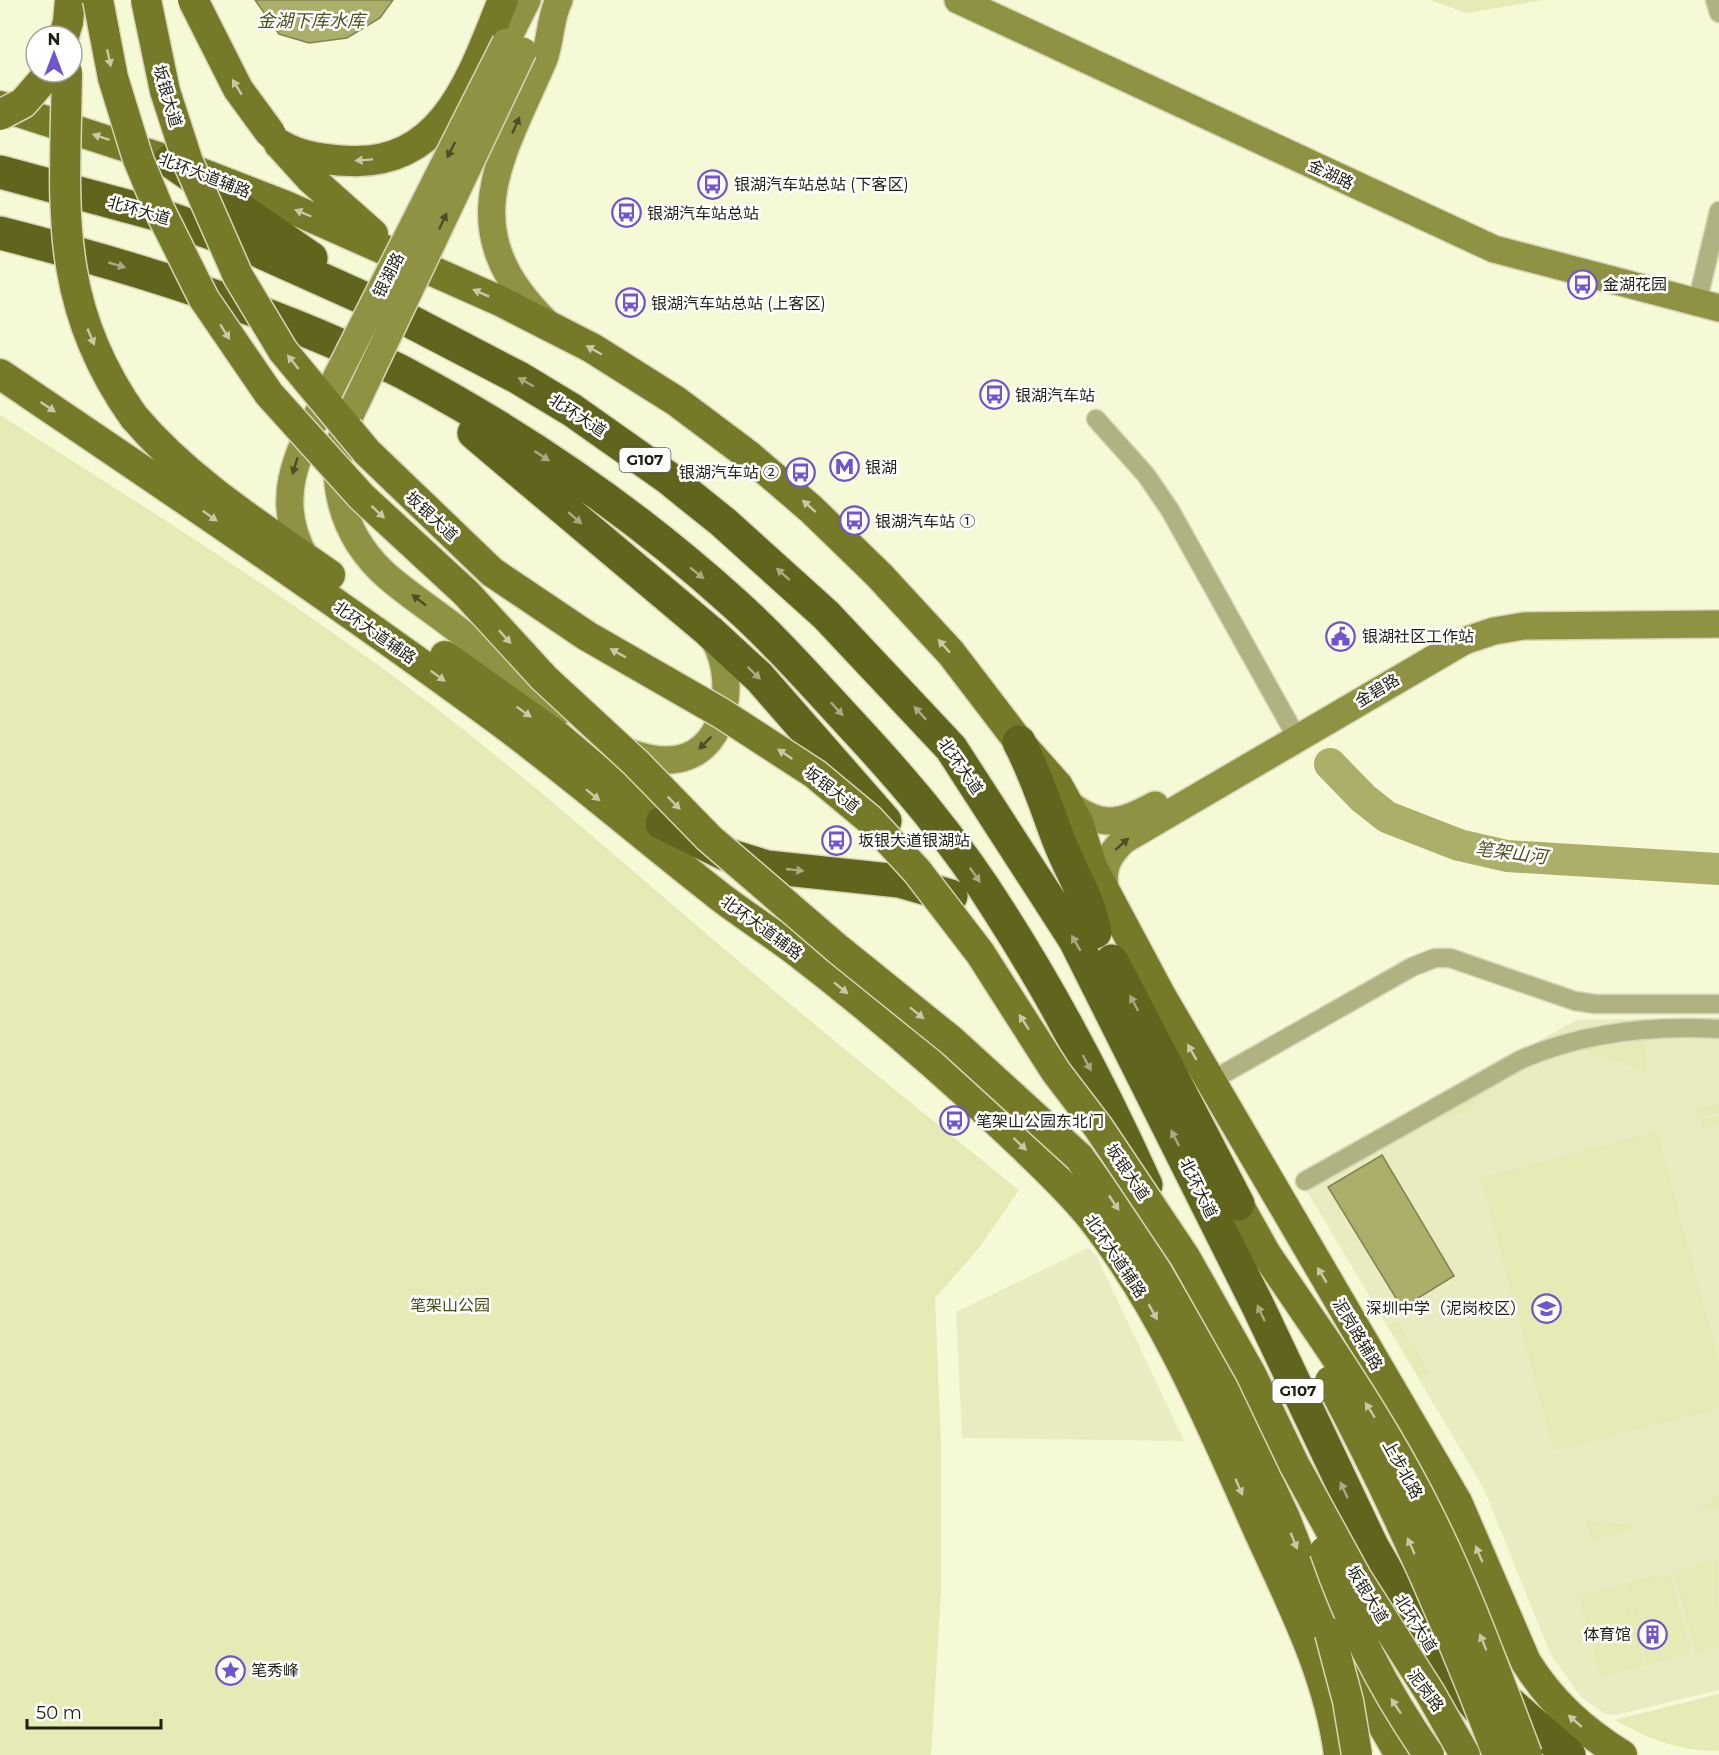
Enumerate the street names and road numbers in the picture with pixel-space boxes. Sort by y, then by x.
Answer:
street label: 坂银大道 [150,63,185,130]
street label: 北环大道辅路 [157,149,253,202]
street label: 金湖路 [1305,156,1357,193]
street label: 北环大道 [105,193,172,228]
street label: 银湖路 [369,250,408,301]
street label: 北环大道 [546,390,610,441]
road number: G107 [620,448,670,472]
street label: 坂银大道 [402,488,462,545]
street label: 北环大道辅路 [330,597,419,668]
street label: 金碧路 [1352,670,1403,711]
street label: 北环大道 [934,735,987,798]
street label: 坂银大道 [801,762,863,817]
street label: 北环大道辅路 [717,892,806,963]
street label: 坂银大道 [1102,1140,1153,1204]
street label: 北环大道 [1176,1155,1221,1221]
street label: 北环大道辅路 [1081,1211,1150,1301]
street label: 泥岗路辅路 [1329,1295,1386,1373]
road number: G107 [1272,1379,1324,1403]
street label: 上步北路 [1379,1437,1426,1502]
street label: 坂银大道 [1343,1562,1392,1627]
street label: 北环大道 [1391,1591,1441,1655]
street label: 泥岗路 [1404,1665,1448,1715]

